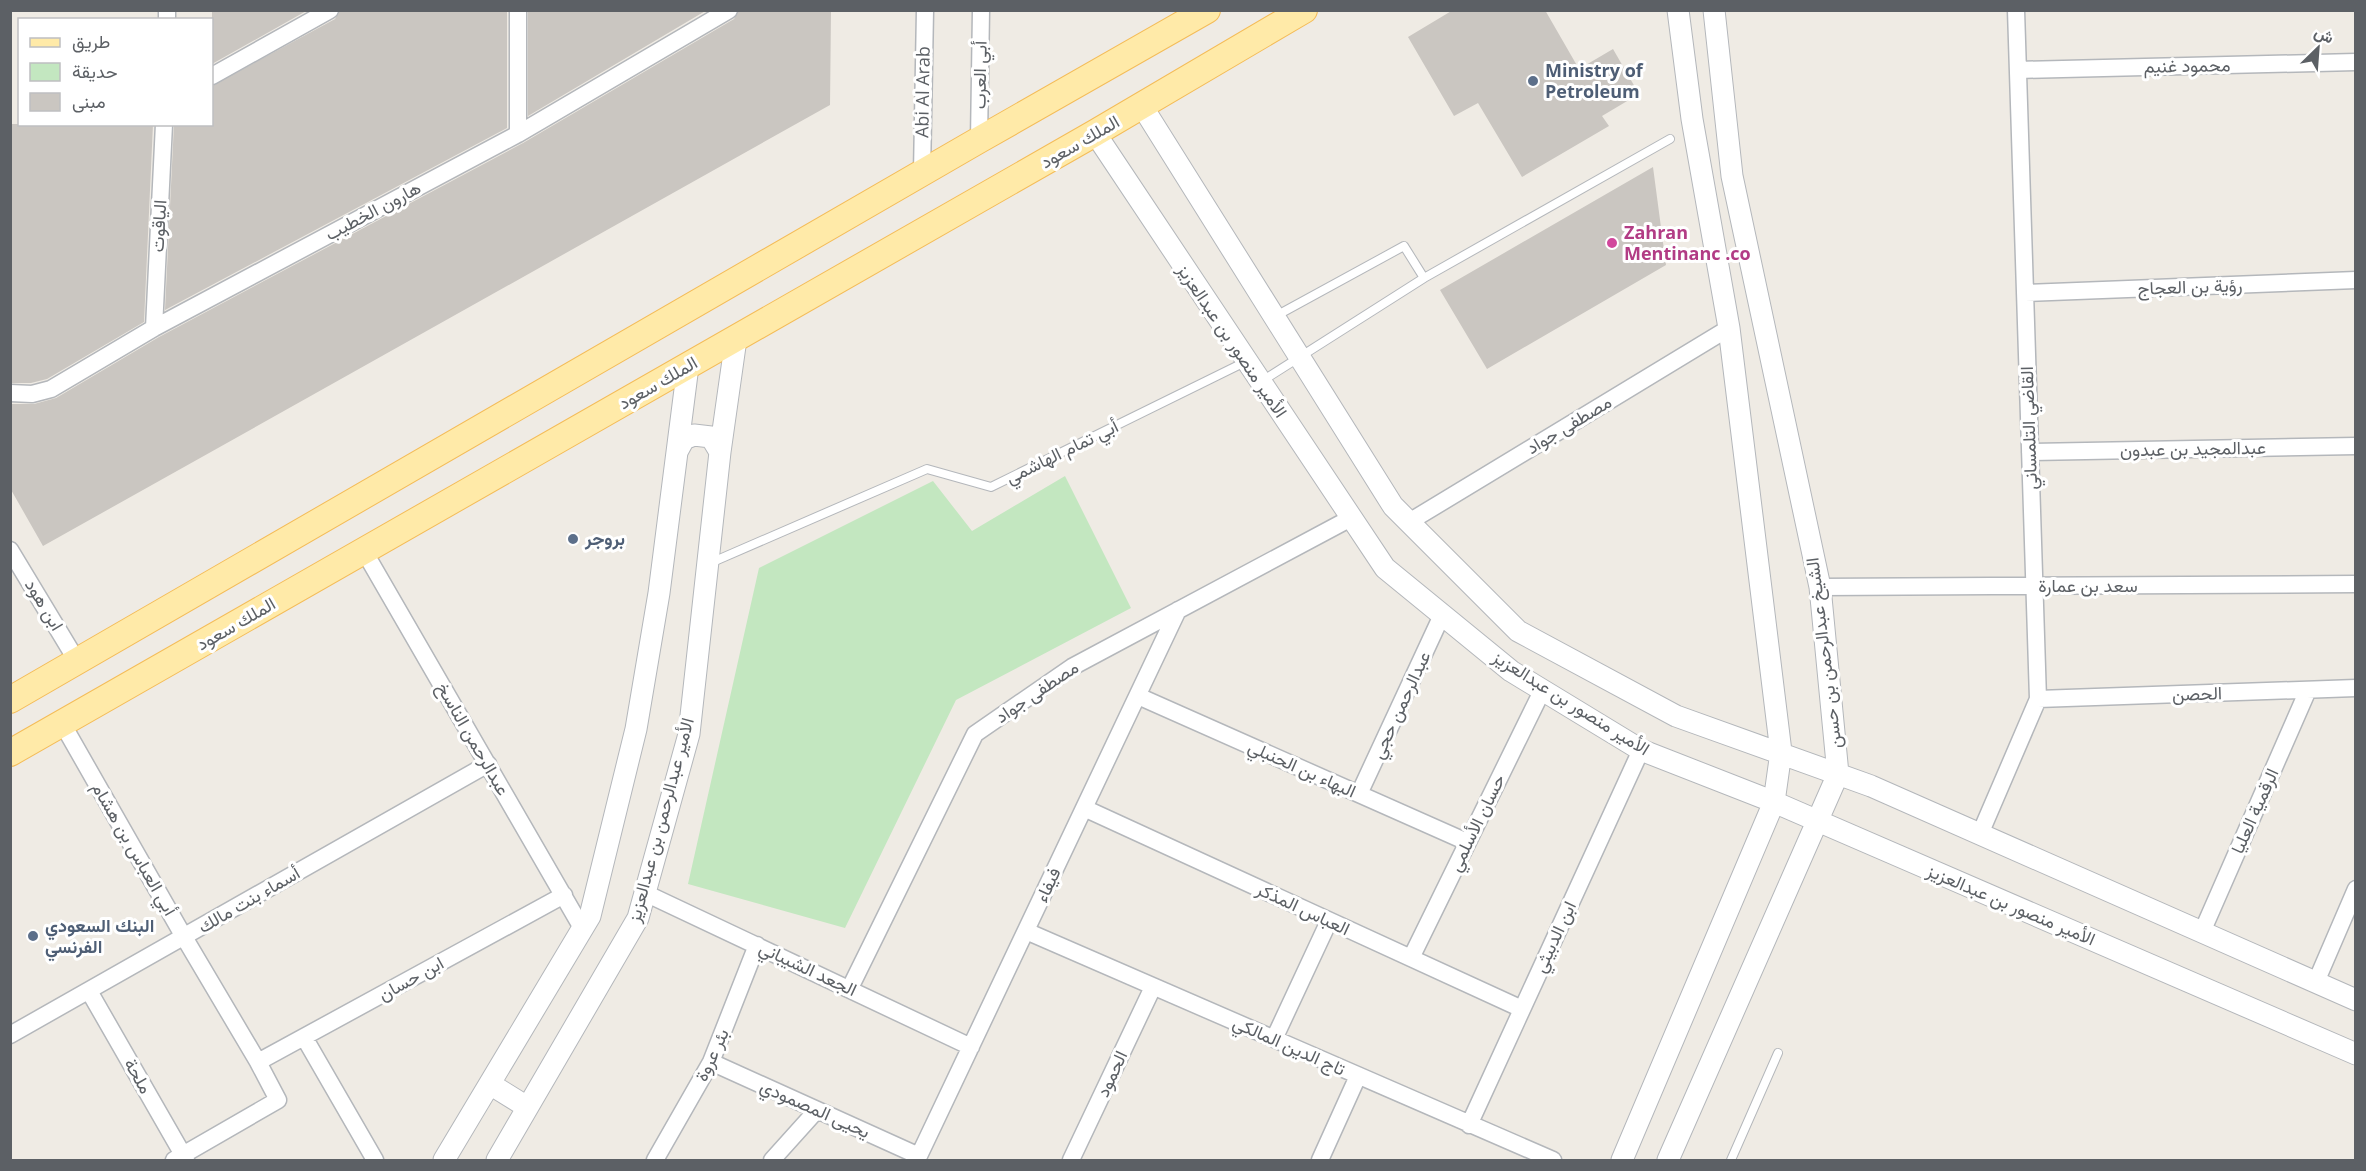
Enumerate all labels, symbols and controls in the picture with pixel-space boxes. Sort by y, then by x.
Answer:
legend [18,18,213,126]
north arrow [2288,18,2348,78]
text: ش [2311,20,2338,48]
text: طريق [72,29,110,53]
street label: أبي العرب [966,41,996,109]
street label: Abi Al Arab [909,46,935,138]
street label: محمود غنيم [2143,52,2231,79]
place label: Ministry of Petroleum [1545,58,1644,103]
text: حديقة [72,59,118,83]
marker: Ministry of Petroleum [1526,74,1540,88]
text: مبنى [72,89,106,113]
street label: الملك سعود [1036,109,1123,173]
street label: هارون الخطيب [321,175,425,245]
street label: الياقوت [145,199,171,253]
place label: Zahran Mentinanc .co [1624,220,1751,265]
marker: Zahran Mentinanc .co [1605,236,1619,250]
street label: الأمير منصور بن عبدالعزيز [1172,258,1293,422]
street label: رؤية بن العجاج [2137,272,2243,301]
street label: الملك سعود [614,350,701,414]
street label: القاضي التلمساني [2014,366,2046,490]
street label: مصطفى جواد [1521,389,1616,459]
street label: أبي تمام الهاشمي [1001,413,1124,492]
street label: عبدالمجيد بن عبدون [2120,435,2266,461]
place label: بروجر [584,526,625,550]
marker: بروجر [566,532,580,546]
street label: الشيخ عبدالرحمن بن حسن [1799,556,1848,750]
street label: سعد بن عمارة [2038,573,2138,597]
street label: ابن هود [20,574,70,635]
street label: الملك سعود [192,591,279,655]
street label: الأمير منصور بن عبدالعزيز [1488,644,1655,760]
street label: عبدالرحمن حجي [1365,647,1439,764]
street label: مصطفى جواد [990,655,1083,728]
street label: عبدالرحمن الناسخ [431,678,516,800]
street label: الحصن [2172,680,2222,706]
street label: الأمير عبدالرحمن بن عبدالعزيز [621,715,699,926]
street label: البهاء بن الحنبلي [1243,734,1360,806]
street label: الرقمية العليا [2225,764,2284,857]
street label: حسان الأسلمي [1442,770,1514,877]
street label: أبي العباس بن هشام [83,777,183,922]
street label: الأمير منصور بن عبدالعزيز [1923,857,2099,950]
street label: أسماء بنت مالك [193,860,304,938]
street label: فيفاء [1029,863,1066,906]
street label: العباس المذكر [1252,876,1354,940]
street label: ابن الدبيثي [1527,897,1585,978]
place label: البنك السعودي الفرنسي [45,913,154,962]
marker: البنك السعودي الفرنسي [26,929,40,943]
street label: الجعد الشيباني [754,935,861,1005]
street label: ابن حسان [374,950,448,1006]
street label: تاج الدين المالكي [1228,1010,1349,1084]
street label: بئر عروة [688,1024,734,1085]
street label: الحمود [1090,1046,1132,1101]
street label: ملحة [119,1054,158,1097]
street label: يحيى المصمودي [755,1073,874,1147]

